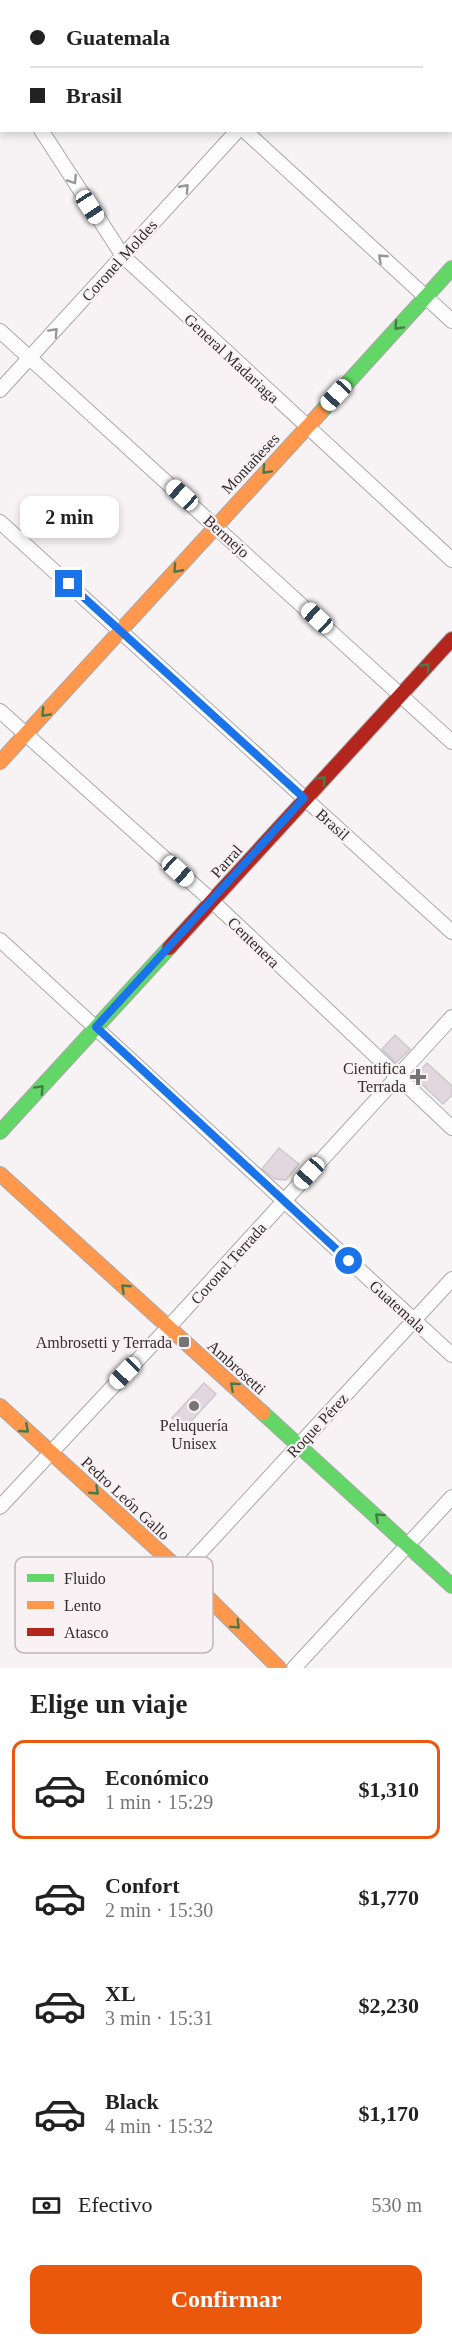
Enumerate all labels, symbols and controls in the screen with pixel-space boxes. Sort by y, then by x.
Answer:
text: Guatemala [66,25,170,50]
text: Brasil [66,83,122,108]
one-way arrow [65,174,77,184]
one-way arrow [178,184,189,195]
car [73,187,107,227]
street label: Coronel Moldes [78,216,160,304]
one-way arrow [378,254,389,265]
street label: General Madariaga [180,310,282,407]
one-way arrow [395,319,406,330]
one-way arrow [47,328,58,338]
car [317,376,355,414]
street label: Montañeses [218,430,283,497]
one-way arrow [263,463,274,474]
car [163,476,201,514]
callout: 2 min [20,497,118,539]
text: 2 min [45,506,94,528]
street label: Bermejo [200,512,253,562]
one-way arrow [173,562,184,573]
route end [55,570,82,597]
car [298,599,336,637]
one-way arrow [419,663,430,673]
one-way arrow [41,706,52,717]
one-way arrow [314,776,325,787]
street label: Brasil [313,805,353,844]
street label: Parral [207,841,246,881]
car [159,852,197,890]
street label: Centenera [224,914,283,971]
place label: Cientifica Terrada [343,1060,406,1095]
marker: Cientifica Terrada [411,1070,425,1084]
one-way arrow [33,1085,44,1095]
car [290,1154,328,1192]
street label: Coronel Terrada [187,1219,269,1308]
route start [335,1247,362,1274]
street label: Guatemala [366,1277,429,1336]
one-way arrow [121,1284,132,1295]
place label: Ambrosetti y Terrada [36,1334,172,1352]
marker: Ambrosetti y Terrada [177,1335,191,1349]
street label: Ambrosetti [204,1337,270,1398]
car [106,1354,144,1392]
one-way arrow [230,1382,241,1393]
street label: Roque Pérez [283,1390,352,1462]
marker: Peluquería Unisex [187,1399,201,1413]
place label: Peluquería Unisex [160,1417,228,1452]
one-way arrow [19,1422,29,1433]
street label: Pedro León Gallo [78,1453,173,1543]
one-way arrow [88,1484,98,1495]
one-way arrow [375,1513,385,1524]
legend [15,1557,213,1653]
text: Fluido [64,1570,106,1587]
text: Lento [64,1597,101,1614]
one-way arrow [228,1618,239,1629]
text: Atasco [64,1624,108,1641]
text: Elige un viaje [30,1689,188,1719]
icon: car [33,1763,87,1817]
text: Económico [105,1765,209,1790]
text: $1,310 [359,1777,419,1802]
text: 1 min · 15:29 [105,1791,213,1813]
icon: car [33,1871,87,1925]
text: Confort [105,1873,180,1898]
text: $1,770 [359,1885,419,1910]
text: 2 min · 15:30 [105,1899,213,1921]
icon: car [33,1979,87,2033]
text: XL [105,1981,136,2006]
text: $2,230 [359,1993,419,2018]
text: 3 min · 15:31 [105,2007,213,2029]
icon: car [33,2087,87,2141]
text: Black [105,2089,159,2114]
text: $1,170 [359,2101,419,2126]
text: 4 min · 15:32 [105,2115,213,2137]
icon: cash [30,2189,63,2222]
text: Efectivo [78,2192,153,2217]
text: 530 m [371,2194,422,2216]
button: Confirmar [30,2265,422,2334]

